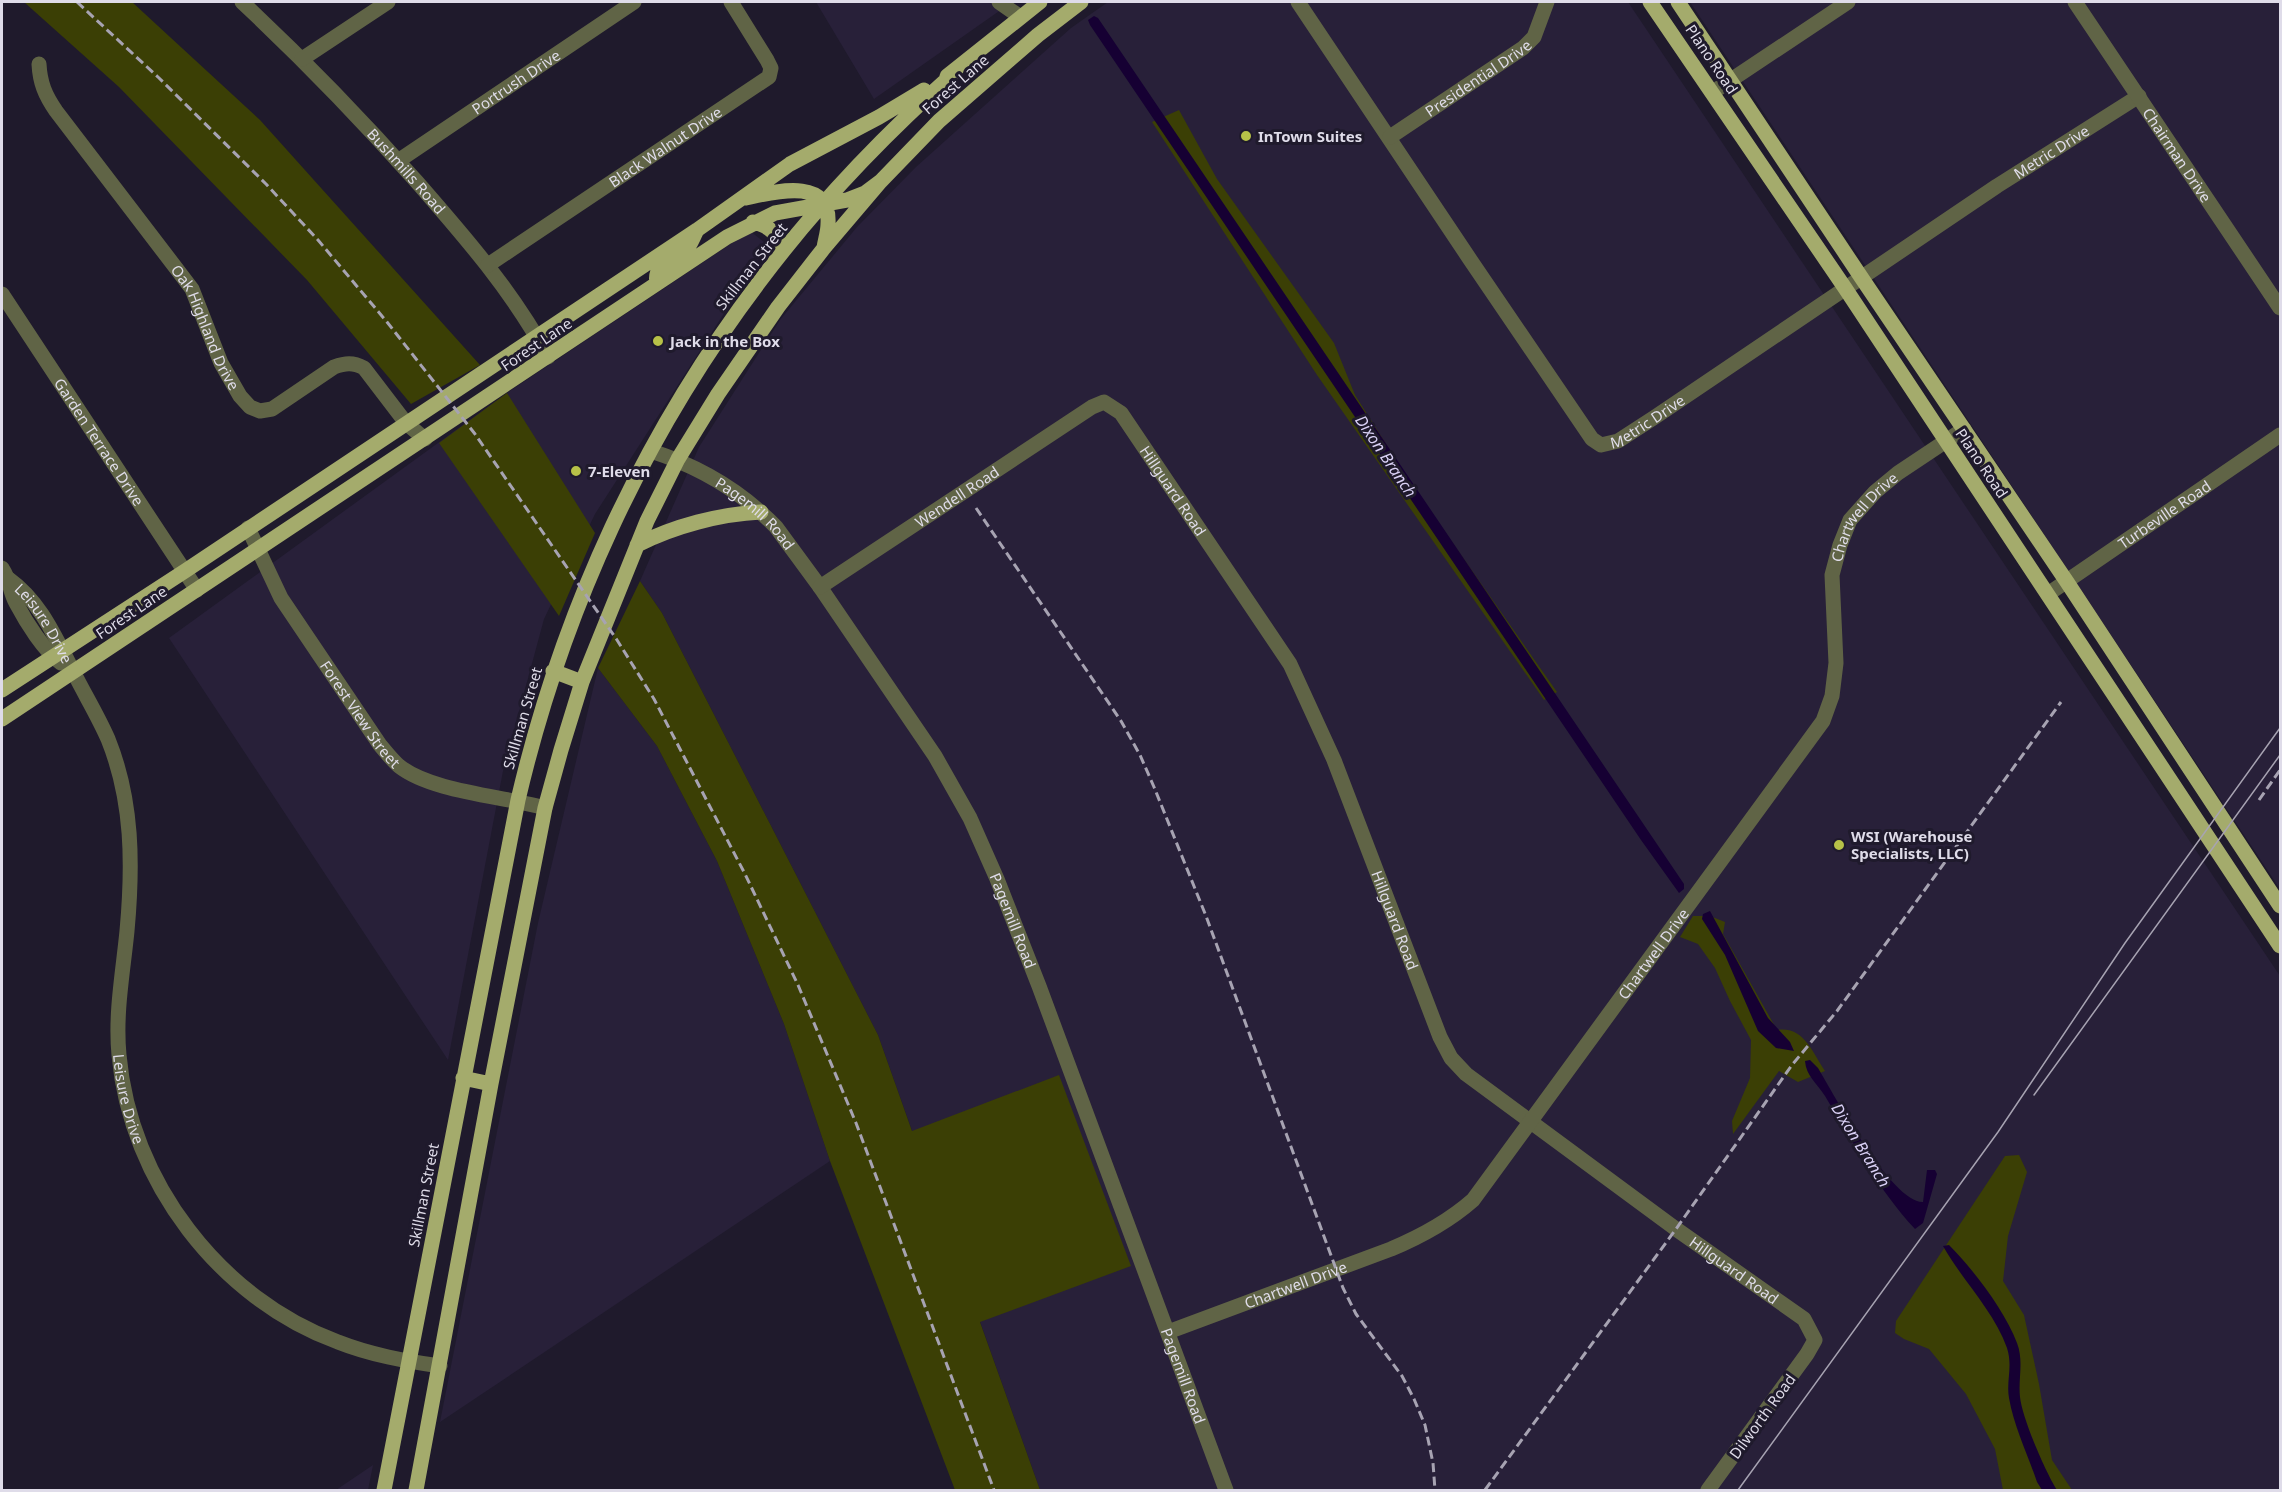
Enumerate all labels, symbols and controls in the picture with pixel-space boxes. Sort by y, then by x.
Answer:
street label: Plano Road [1681,20,1743,98]
street label: Presidential Drive [1421,35,1536,121]
street label: Portrush Drive [468,45,564,119]
street label: Forest Lane [918,50,992,118]
street label: Black Walnut Drive [605,102,726,192]
street label: Chairman Drive [2138,104,2216,206]
street label: Metric Drive [2010,120,2093,183]
street label: Bushmills Road [363,124,450,218]
place label: InTown Suites [1258,126,1362,146]
marker: InTown Suites [1239,129,1253,143]
street label: Skillman Street [711,218,792,314]
street label: Oak Highland Drive [167,260,244,394]
street label: Forest Lane [497,313,575,375]
place label: Jack in the Box [668,331,780,351]
marker: Jack in the Box [651,334,665,348]
street label: Garden Terrace Drive [50,374,149,510]
street label: Metric Drive [1608,390,1689,453]
water label: Dixon Branch [1350,410,1422,502]
street label: Plano Road [1951,424,2013,502]
street label: Hillguard Road [1136,442,1211,540]
place label: 7-Eleven [588,461,650,481]
street label: Wendell Road [911,461,1003,532]
marker: 7-Eleven [569,464,583,478]
street label: Chartwell Drive [1826,467,1902,564]
street label: Pagemill Road [712,472,799,554]
street label: Turbeville Road [2114,475,2215,553]
street label: Leisure Drive [11,578,77,667]
street label: Forest Lane [92,581,170,643]
street label: Forest View Street [316,657,405,772]
street label: Skillman Street [498,664,546,771]
place label: WSI (Warehouse Specialists, LLC) [1851,826,1973,863]
marker: WSI (Warehouse Specialists, LLC) [1832,838,1846,852]
street label: Hillguard Road [1367,868,1423,973]
street label: Pagemill Road [985,870,1041,971]
street label: Chartwell Drive [1613,904,1693,1003]
street label: Leisure Drive [109,1053,149,1147]
water label: Dixon Branch [1826,1099,1896,1191]
street label: Skillman Street [403,1141,443,1249]
street label: Hillguard Road [1686,1232,1783,1308]
street label: Chartwell Drive [1241,1256,1349,1313]
street label: Pagemill Road [1157,1325,1210,1426]
street label: Dilworth Road [1724,1370,1800,1462]

